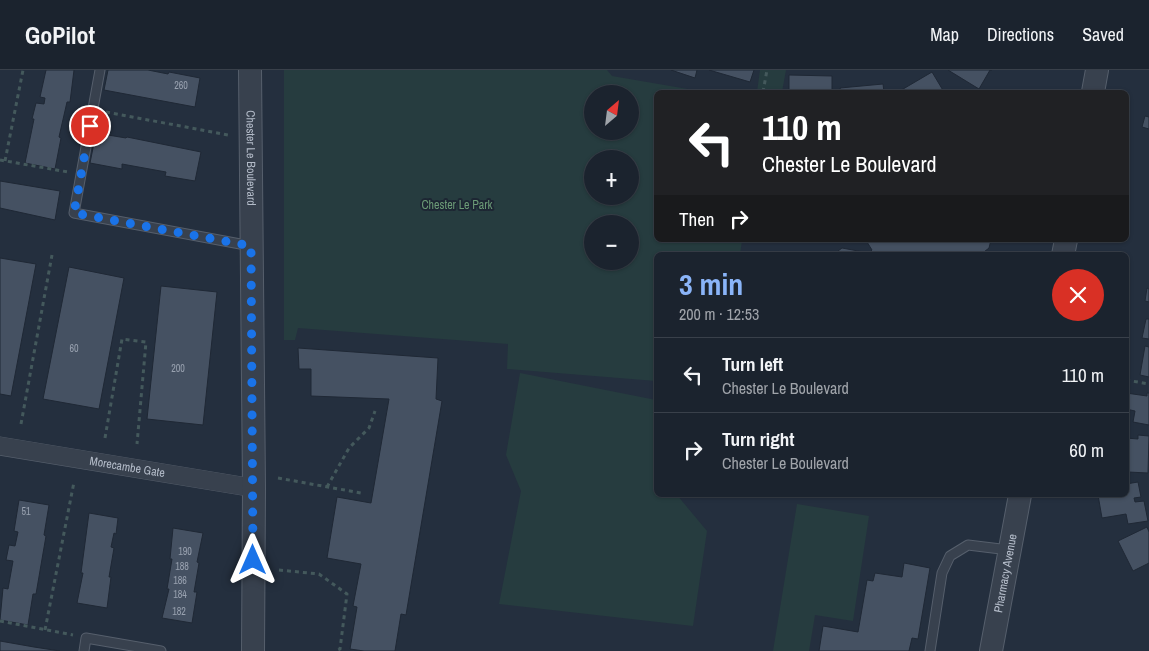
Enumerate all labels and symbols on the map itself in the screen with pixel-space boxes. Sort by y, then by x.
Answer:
house number: 260 [174,79,188,92]
north arrow [584,85,639,140]
pin [69,105,111,147]
street label: Chester Le Boulevard [242,110,259,206]
park label: Chester Le Park [421,197,493,213]
house number: 60 [69,342,79,355]
house number: 200 [171,362,185,375]
street label: Morecambe Gate [88,453,166,481]
house number: 51 [21,505,31,518]
position arrow [226,533,278,585]
street label: Pharmacy Avenue [990,533,1021,614]
house number: 190 [178,545,192,558]
house number: 188 [175,560,189,573]
house number: 186 [173,574,187,587]
house number: 184 [173,588,187,601]
house number: 182 [172,605,186,618]

